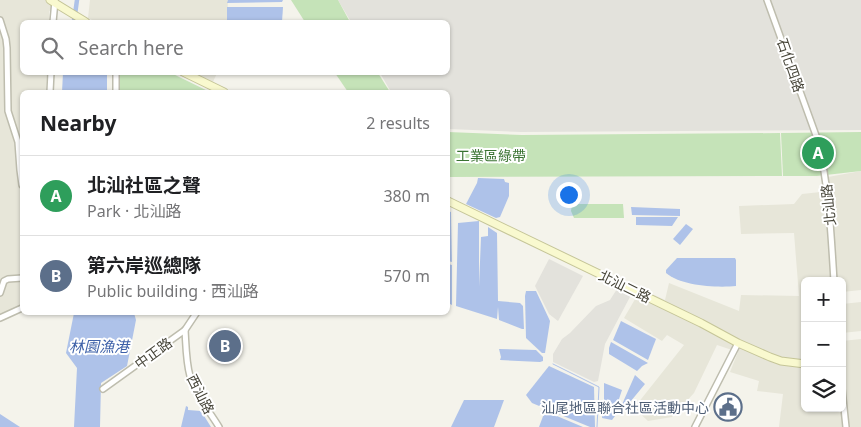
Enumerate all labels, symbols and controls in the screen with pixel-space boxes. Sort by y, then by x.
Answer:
search box [20,20,450,75]
icon: search [38,34,66,62]
text: Search here [78,35,184,61]
street label: 石化四路 [773,35,809,95]
text: Nearby [40,109,116,137]
text: 2 results [366,112,430,134]
pin: A [802,134,834,172]
park label: 工業區綠帶 [456,146,526,165]
text: 北汕社區之聲 [87,172,201,198]
your location [556,182,582,208]
street label: 北汕路 [816,183,840,227]
text: A [50,185,62,207]
text: 380 m [383,185,430,207]
text: Park · 北汕路 [87,200,181,222]
text: 第六岸巡總隊 [87,252,201,278]
text: B [51,265,61,287]
text: 570 m [383,265,430,287]
street label: 北汕二路 [596,265,654,307]
map controls [801,277,846,412]
button: + [801,277,846,322]
text: Public building · 西汕路 [87,280,259,302]
button: − [801,322,846,367]
pin: B [209,327,241,365]
street label: 中正路 [130,333,176,373]
water label: 林園漁港 [69,336,131,356]
button: layers [801,367,846,412]
street label: 西汕路 [183,371,219,417]
public building icon: 汕尾地區聯合社區活動中心 [713,392,743,422]
place label: 汕尾地區聯合社區活動中心 [541,398,709,417]

